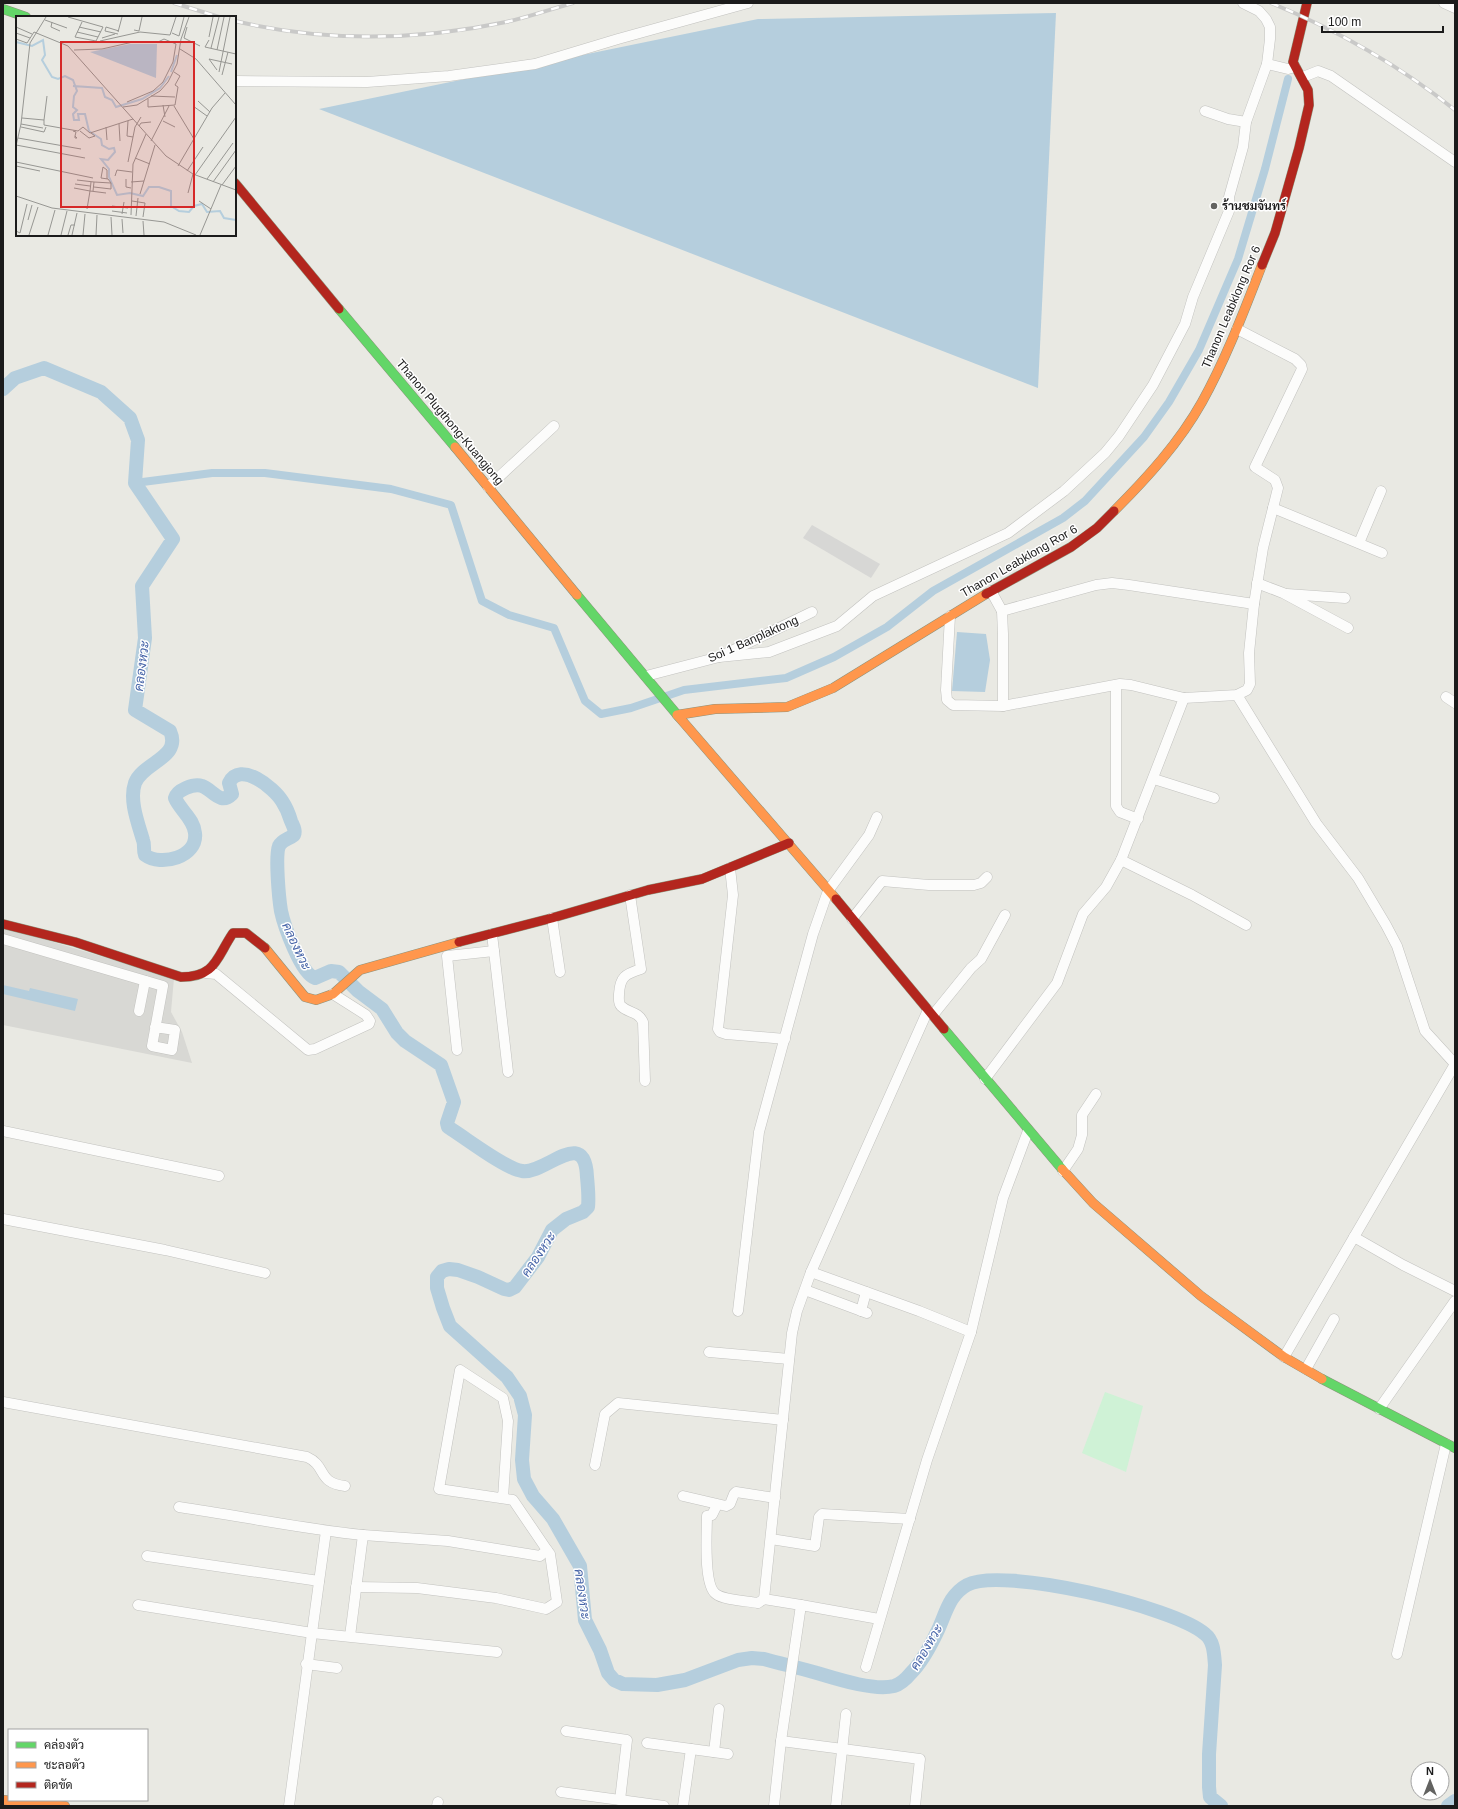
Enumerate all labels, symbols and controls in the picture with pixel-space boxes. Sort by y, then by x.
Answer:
scale bar [1322,8,1443,34]
text: 100 m [1328,15,1361,29]
inset map [16,16,236,236]
place label: ร้านชมจันทร์ [1222,198,1287,213]
marker: ร้านชมจันทร์ [1209,201,1219,211]
street label: Thanon Leabklong Ror 6 [1199,243,1263,371]
street label: Thanon Plugthong-Kuangjong [393,356,507,488]
street label: Thanon Leabklong Ror 6 [958,522,1080,600]
street label: Soi 1 Banplaktong [706,613,800,665]
water label: คลองหวะ [131,640,152,692]
water label: คลองหวะ [279,920,314,972]
water label: คลองหวะ [518,1229,559,1280]
water label: คลองหวะ [572,1568,593,1620]
water label: คลองหวะ [907,1622,946,1673]
legend [8,1729,148,1801]
text: คล่องตัว [44,1738,84,1752]
text: ชะลอตัว [44,1758,85,1772]
north arrow [1410,1761,1450,1801]
text: N [1426,1765,1434,1777]
text: ติดขัด [44,1778,73,1792]

